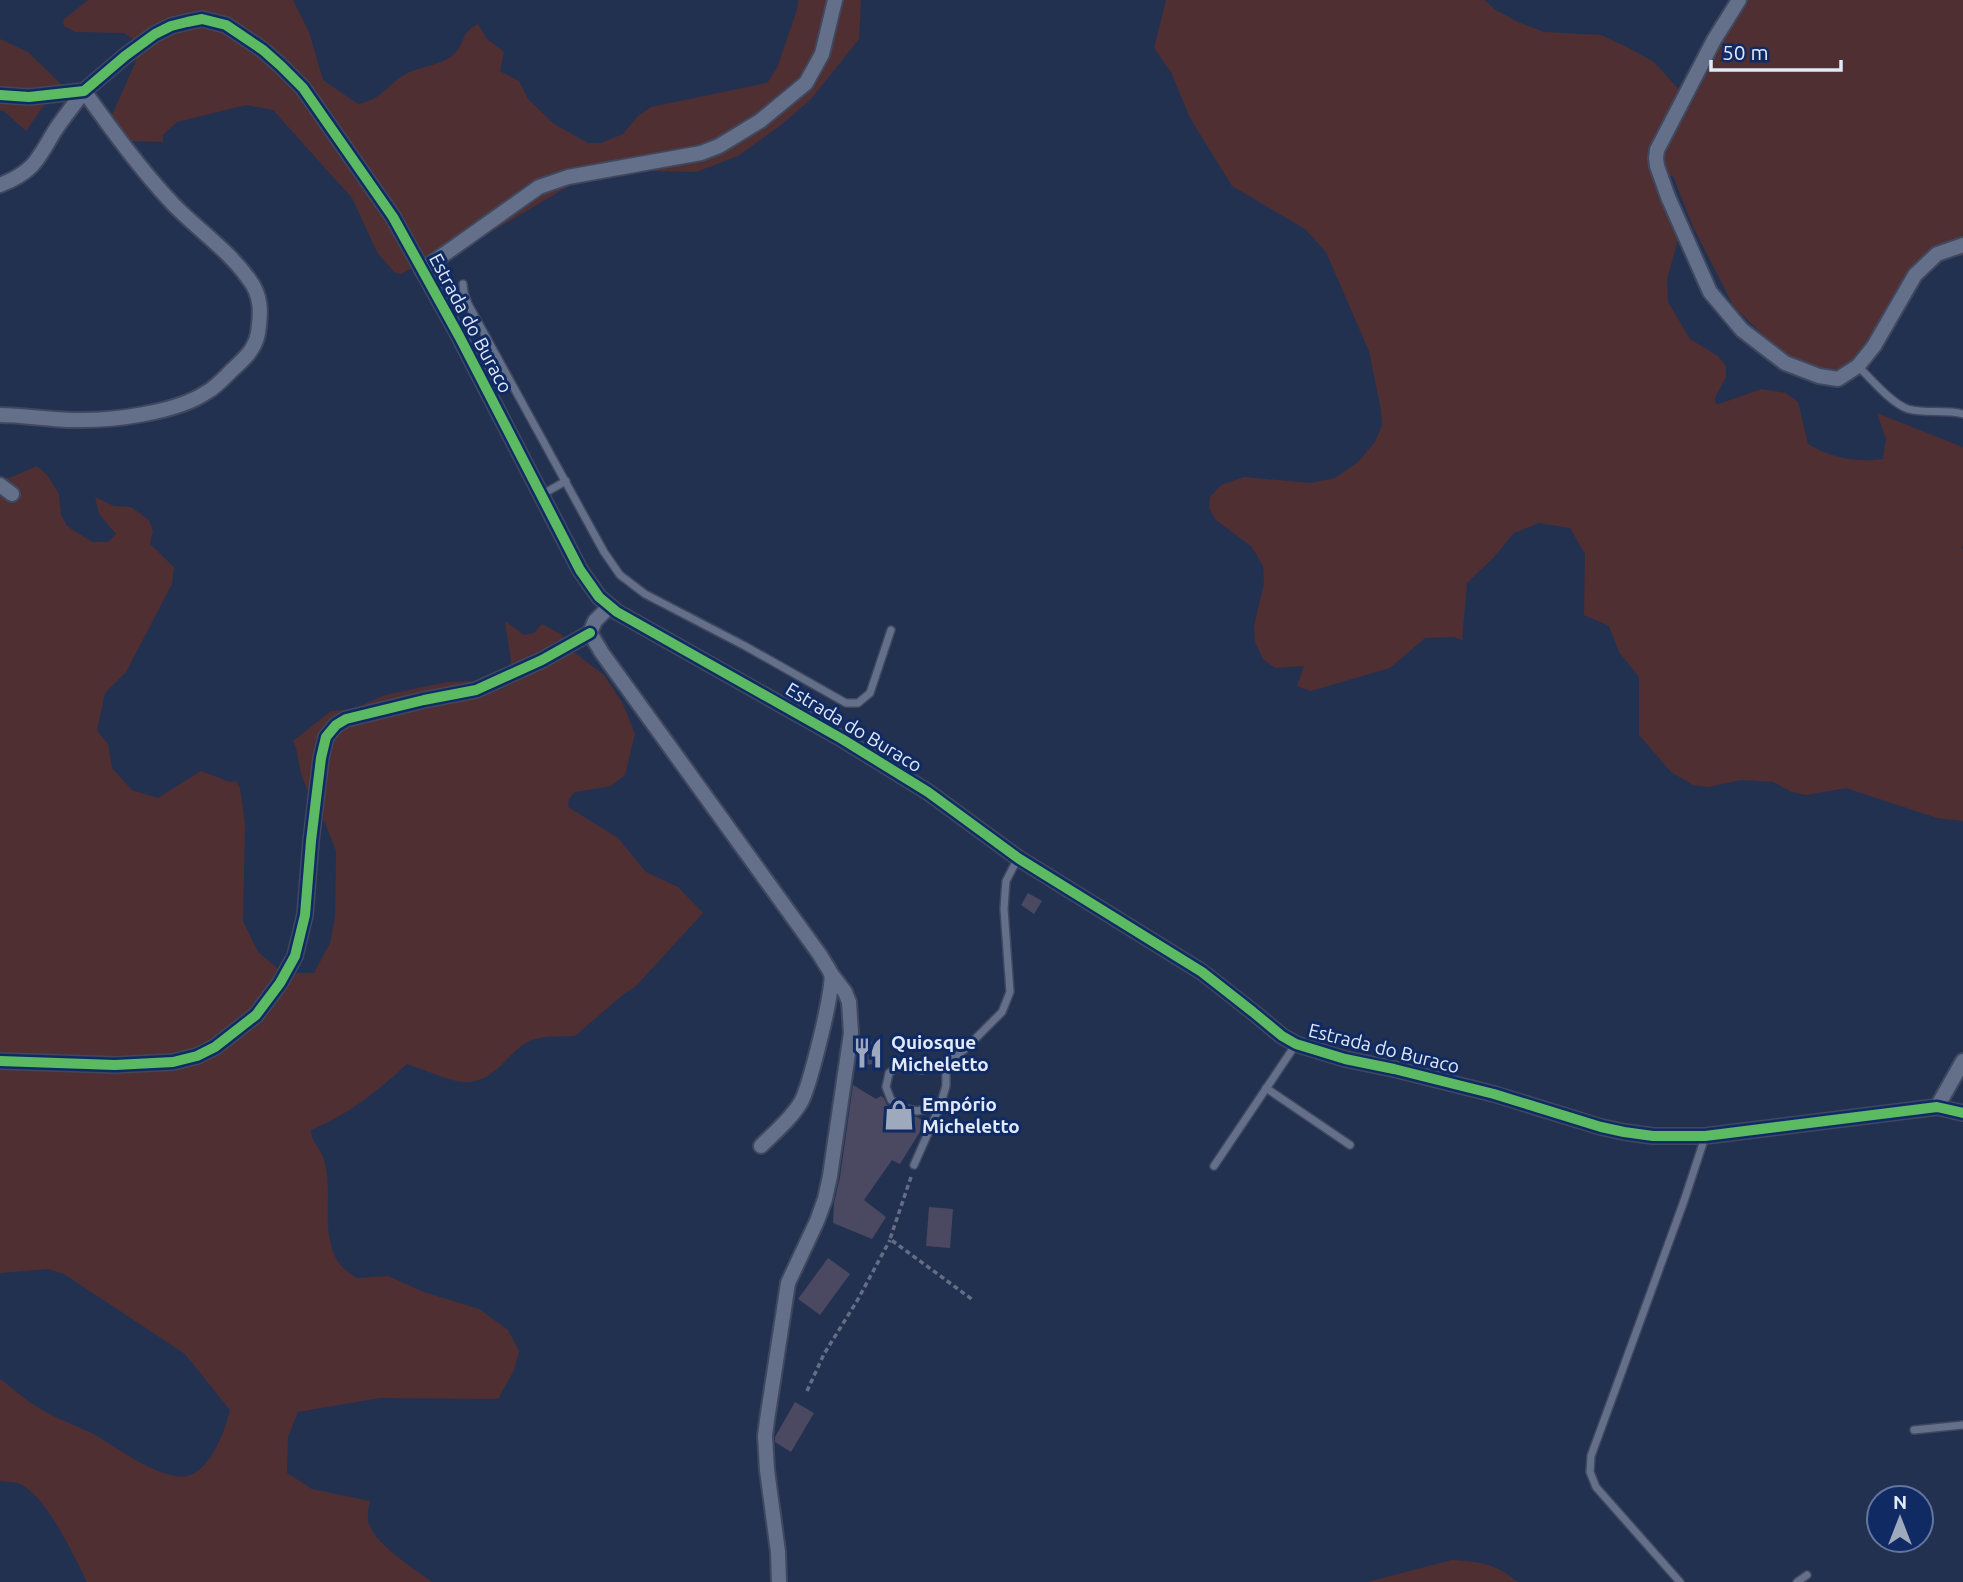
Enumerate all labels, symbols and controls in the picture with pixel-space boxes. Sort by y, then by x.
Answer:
scale bar [1711,28,1840,72]
text: 50 m [1722,40,1769,64]
street label: Estrada do Buraco [425,249,517,397]
street label: Estrada do Buraco [782,678,926,776]
street label: Estrada do Buraco [1306,1019,1462,1077]
place label: Quiosque Micheletto [891,1031,989,1075]
restaurant icon: Quiosque Micheletto [851,1036,885,1070]
place label: Empório Micheletto [922,1093,1020,1137]
shop icon: Empório Micheletto [882,1098,916,1132]
north arrow [1865,1484,1935,1554]
text: N [1893,1491,1907,1513]

